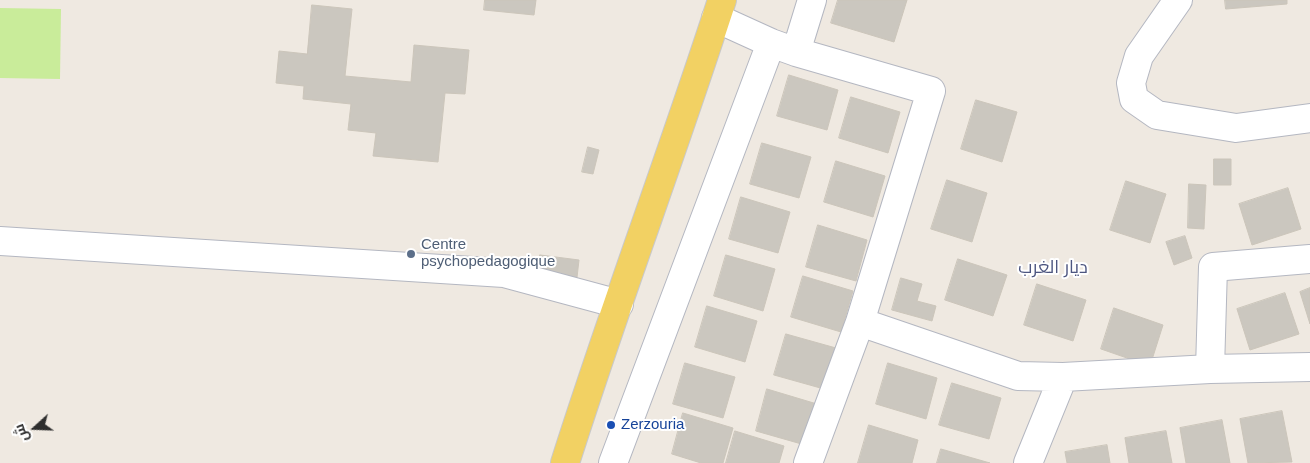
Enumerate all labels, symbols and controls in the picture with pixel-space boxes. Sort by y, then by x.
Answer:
place label: Centre psychopedagogique [421,236,555,271]
marker: Centre psychopedagogique [405,248,417,260]
district label: ديار الغرب [1018,257,1088,279]
north arrow [10,403,60,453]
place label: Zerzouria [621,416,684,434]
marker: Zerzouria [605,419,617,431]
text: ش [10,422,31,444]

